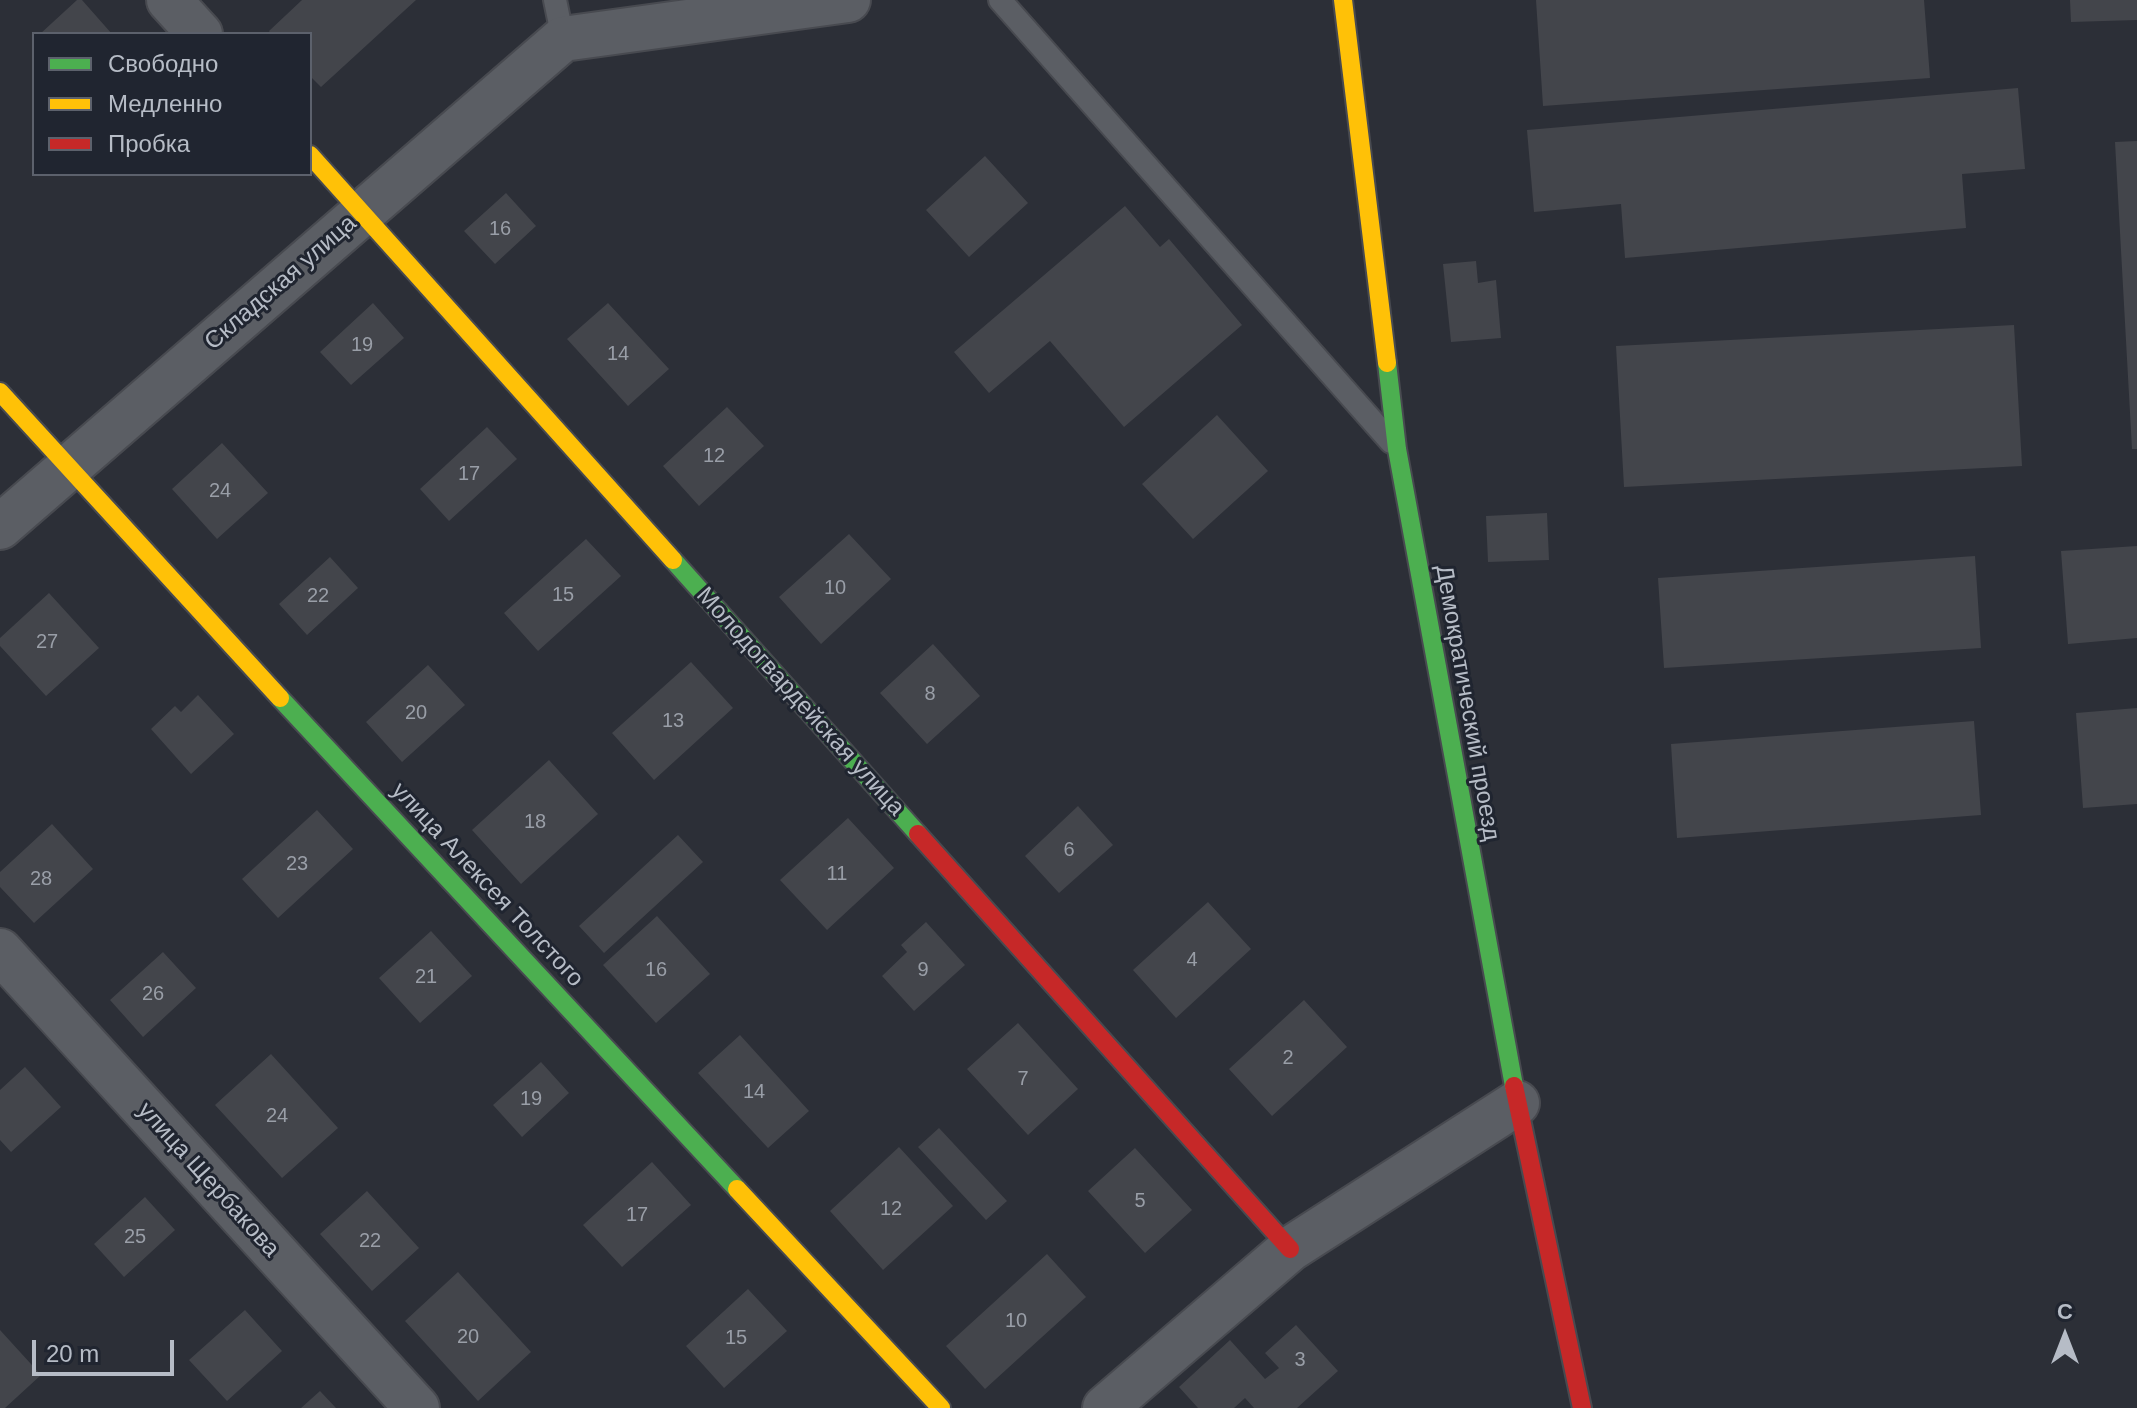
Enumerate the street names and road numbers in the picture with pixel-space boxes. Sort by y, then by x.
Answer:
street label: Складская улица [199,209,363,357]
street label: Демократический проезд [1429,563,1505,843]
street label: Молодогвардейская улица [690,582,910,822]
street label: улица Алексея Толстого [385,777,589,993]
street label: улица Щербакова [131,1097,285,1263]

